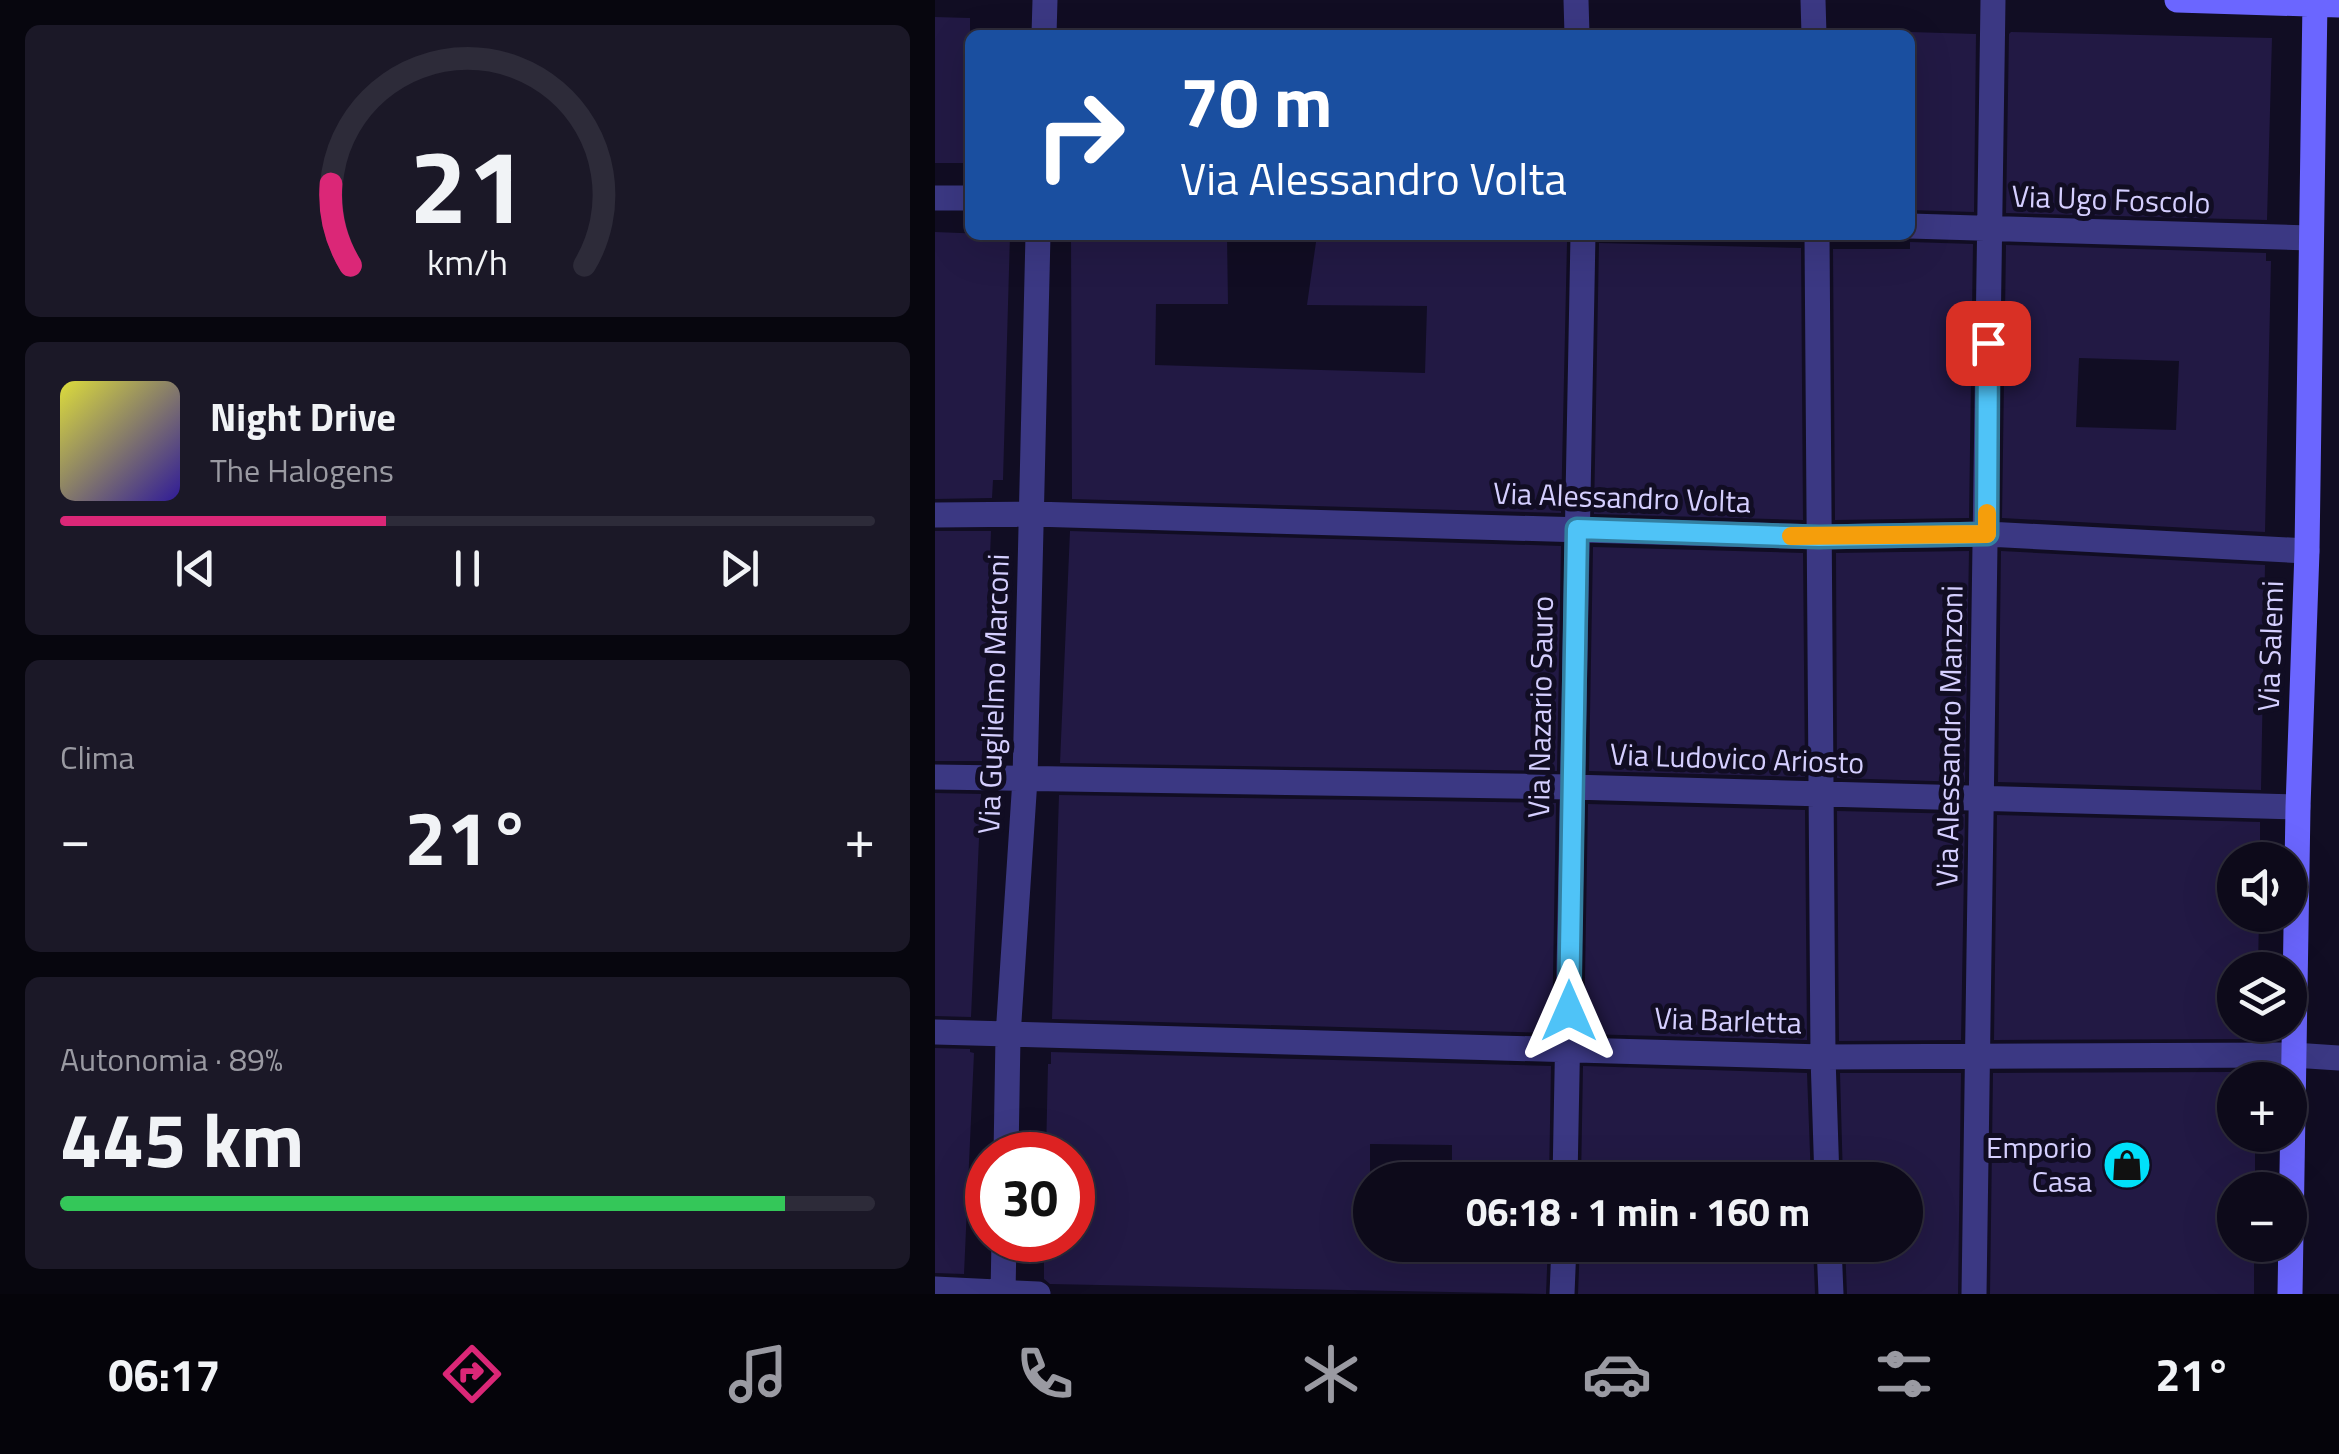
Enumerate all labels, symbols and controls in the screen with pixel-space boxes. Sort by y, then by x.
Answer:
text: 70 m [1180,48,1333,154]
icon: right [1015,70,1145,200]
text: 21 [409,105,526,263]
text: Via Alessandro Volta [1180,144,1567,212]
street label: Via Ugo Foscolo [2011,173,2211,225]
text: km/h [427,234,508,289]
pin [1946,301,2031,386]
icon: arrive [1961,316,2016,371]
text: Night Drive [210,388,396,446]
text: The Halogens [210,446,394,494]
street label: Via Alessandro Volta [1492,470,1752,524]
icon: previous [168,541,223,596]
icon: pause [440,541,495,596]
icon: next [712,541,767,596]
street label: Via Guglielmo Marconi [965,553,1021,835]
street label: Via Salemi [2245,580,2295,712]
street label: Via Alessandro Manzoni [1923,585,1975,887]
street label: Via Nazario Sauro [1515,596,1565,818]
street label: Via Ludovico Ariosto [1609,731,1865,785]
text: Clima [60,733,135,781]
text: 21° [404,780,531,894]
text: − [60,796,91,879]
text: + [844,796,875,879]
map controls [2217,842,2307,1262]
button: sound [2217,842,2307,932]
button: layers [2217,952,2307,1042]
position arrow [1517,959,1621,1063]
street label: Via Barletta [1653,994,1803,1046]
text: Autonomia · 89% [60,1035,283,1083]
button: + [2217,1062,2307,1152]
text: 445 km [60,1082,304,1196]
place label: Emporio Casa [1986,1124,2092,1204]
speed limit sign: 30 [965,1132,1095,1262]
shop icon: Emporio Casa [2101,1139,2153,1191]
button: − [2217,1172,2307,1262]
text: 06:18 · 1 min · 160 m [1466,1183,1810,1241]
icon: directions [437,1339,507,1409]
icon: music [723,1339,793,1409]
icon: phone [1010,1339,1080,1409]
icon: climate [1296,1339,1366,1409]
icon: car [1582,1339,1652,1409]
icon: filters [1869,1339,1939,1409]
text: 06:17 [108,1340,221,1408]
text: 21° [2155,1340,2231,1408]

